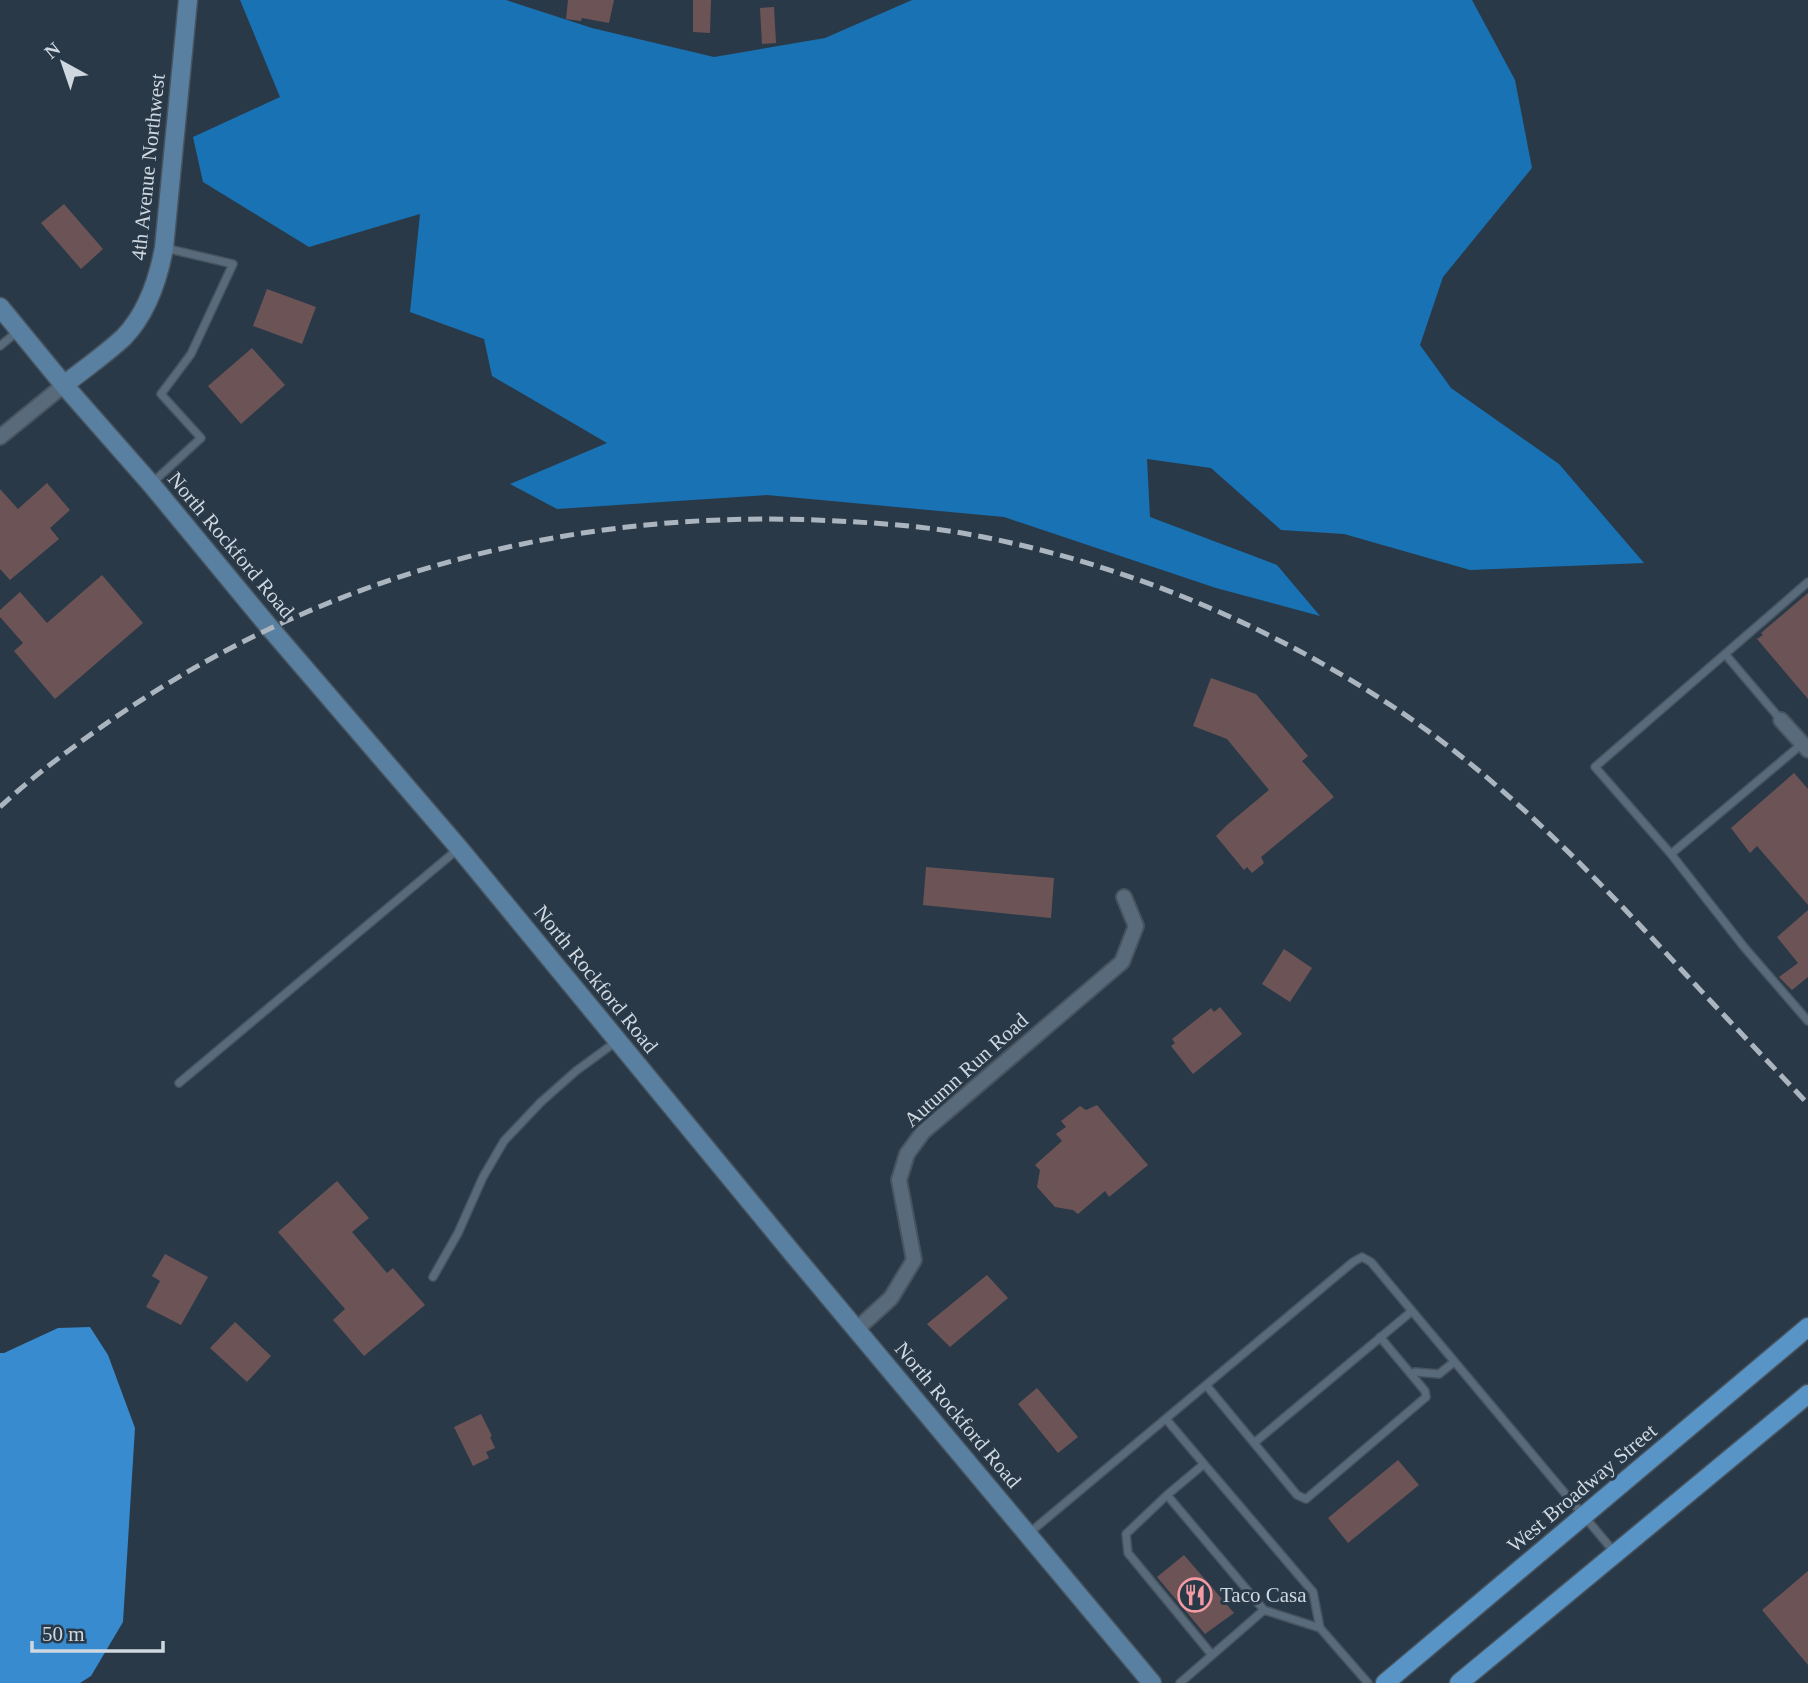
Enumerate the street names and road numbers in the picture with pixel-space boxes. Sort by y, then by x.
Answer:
street label: 4th Avenue Northwest [126,72,170,261]
street label: North Rockford Road [163,467,299,623]
street label: North Rockford Road [529,900,663,1058]
street label: Autumn Run Road [899,1008,1033,1132]
street label: North Rockford Road [890,1337,1026,1493]
street label: West Broadway Street [1503,1419,1662,1557]

